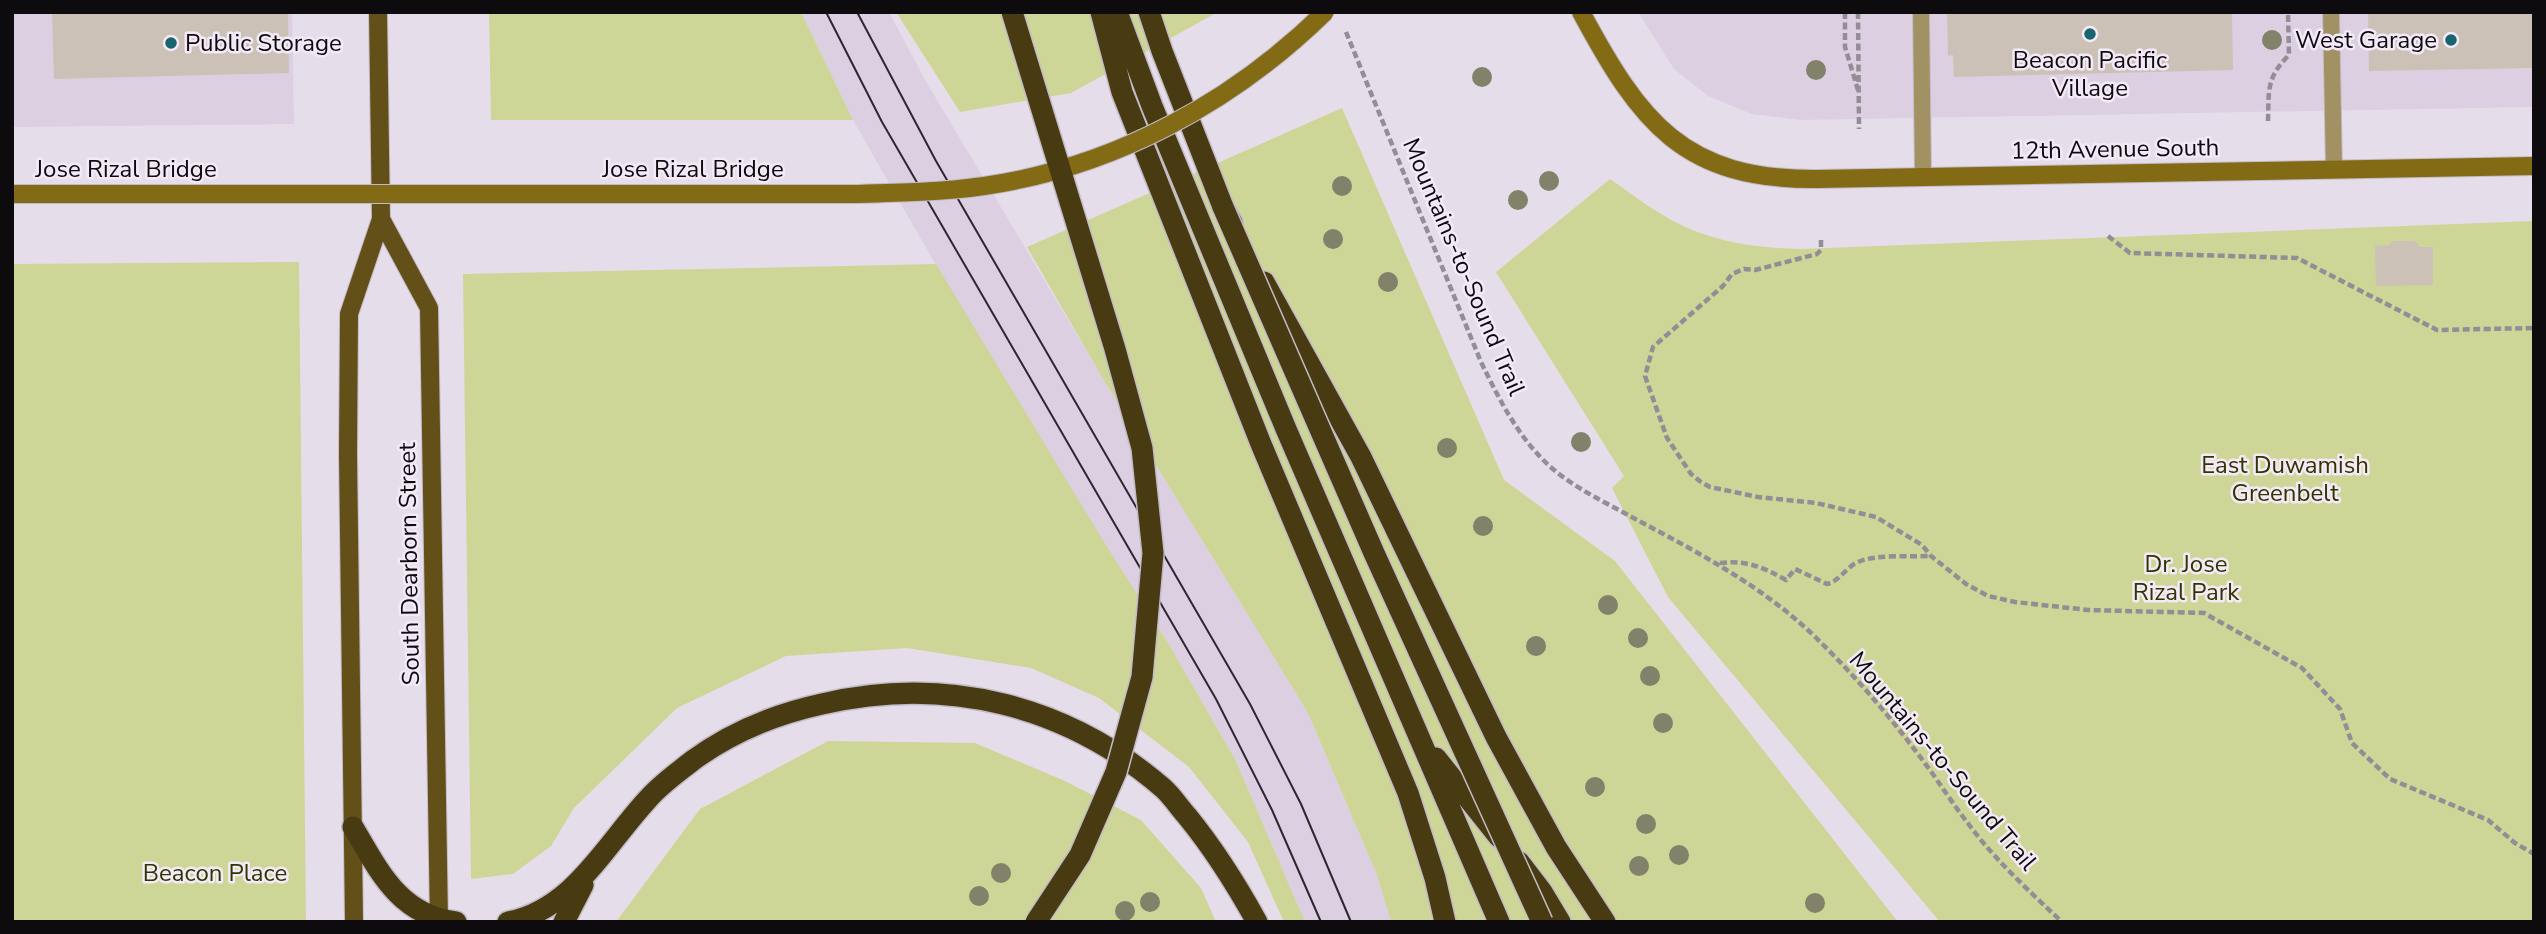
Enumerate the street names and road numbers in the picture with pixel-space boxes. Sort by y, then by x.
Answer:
street label: 12th Avenue South [2011,131,2219,167]
street label: Mountains-to-Sound Trail [1395,133,1533,401]
street label: Jose Rizal Bridge [34,153,217,185]
street label: Jose Rizal Bridge [601,153,784,185]
street label: South Dearborn Street [391,442,427,686]
street label: Mountains-to-Sound Trail [1842,645,2044,877]

